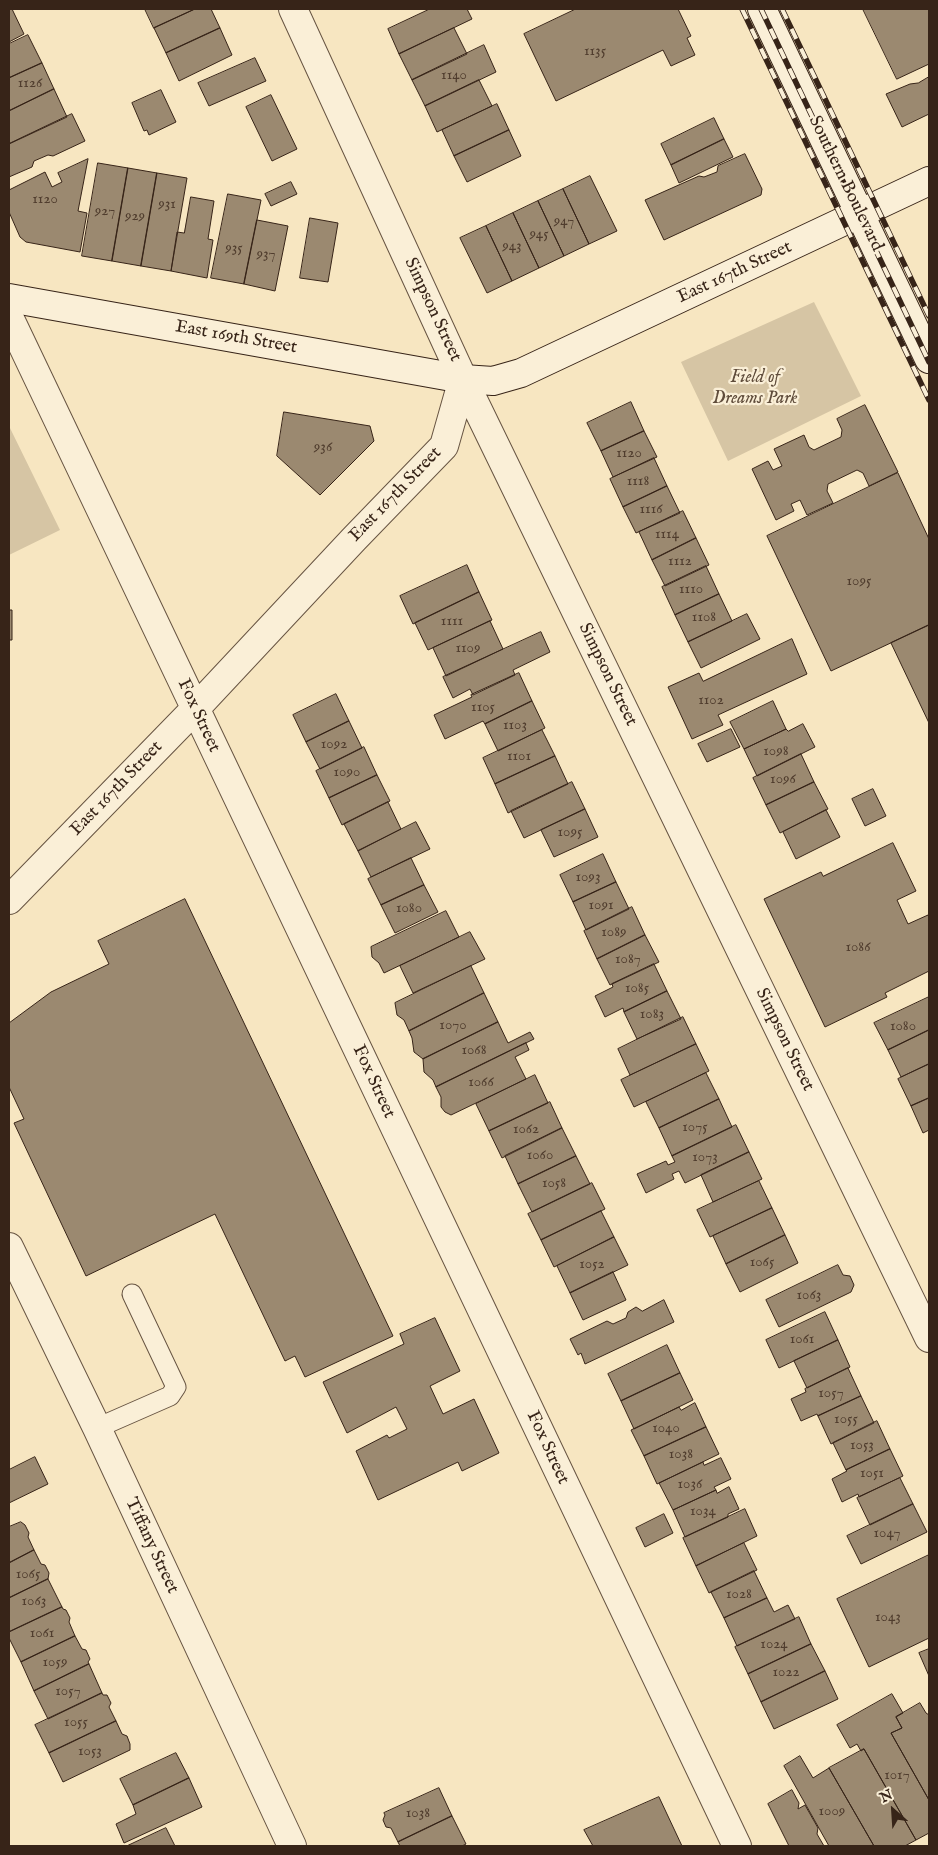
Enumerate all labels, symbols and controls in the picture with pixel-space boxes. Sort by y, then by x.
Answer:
house number: 1135 [584,43,606,61]
house number: 1140 [441,67,467,85]
house number: 1126 [18,75,42,93]
street label: Southern Boulevard [803,113,887,255]
house number: 1120 [32,191,58,209]
house number: 931 [158,196,176,214]
house number: 927 [95,203,115,221]
house number: 929 [125,208,145,226]
house number: 947 [554,213,574,231]
house number: 945 [529,226,549,244]
street label: East 167th Street [674,237,796,309]
house number: 943 [502,238,522,256]
house number: 935 [225,240,243,258]
house number: 937 [256,246,276,264]
street label: Simpson Street [399,255,465,365]
street label: East 169th Street [173,317,299,359]
park label: Field of Dreams Park [712,367,798,409]
house number: 936 [314,439,332,457]
street label: East 167th Street [345,443,447,547]
house number: 1120 [616,445,642,463]
house number: 1118 [627,473,649,491]
house number: 1116 [639,501,663,519]
house number: 1114 [655,526,679,544]
house number: 1112 [668,553,692,571]
house number: 1095 [847,573,871,591]
house number: 1110 [679,581,703,599]
house number: 1108 [692,609,716,627]
house number: 1111 [441,613,463,631]
street label: Simpson Street [573,620,641,730]
house number: 1109 [455,640,481,658]
street label: Fox Street [172,676,224,756]
house number: 1102 [698,692,724,710]
house number: 1105 [471,699,495,717]
house number: 1103 [503,717,527,735]
house number: 1092 [321,736,347,754]
street label: East 167th Street [66,737,168,841]
house number: 1098 [763,743,789,761]
house number: 1101 [507,748,531,766]
house number: 1090 [334,764,360,782]
house number: 1096 [770,771,796,789]
house number: 1095 [558,824,582,842]
house number: 1093 [575,869,601,887]
house number: 1091 [589,897,613,915]
house number: 1080 [396,900,422,918]
house number: 1089 [601,924,627,942]
house number: 1086 [845,939,871,957]
house number: 1087 [615,951,641,969]
house number: 1085 [625,980,649,998]
street label: Simpson Street [750,985,818,1095]
house number: 1083 [640,1006,664,1024]
house number: 1070 [439,1017,467,1035]
house number: 1080 [890,1018,916,1036]
street label: Fox Street [347,1042,399,1122]
house number: 1068 [461,1042,487,1060]
house number: 1066 [468,1074,494,1092]
house number: 1075 [682,1119,708,1137]
house number: 1062 [513,1121,539,1139]
house number: 1060 [527,1147,553,1165]
house number: 1073 [692,1149,718,1167]
house number: 1058 [542,1175,566,1193]
house number: 1065 [750,1254,774,1272]
house number: 1052 [579,1256,605,1274]
house number: 1063 [797,1287,821,1305]
house number: 1061 [790,1331,814,1349]
house number: 1057 [818,1385,844,1403]
street label: Fox Street [521,1408,573,1488]
house number: 1055 [834,1411,858,1429]
house number: 1040 [652,1420,680,1438]
house number: 1053 [850,1437,874,1455]
house number: 1038 [669,1446,693,1464]
house number: 1051 [860,1465,884,1483]
house number: 1036 [678,1476,702,1494]
street label: Tiffany Street [119,1495,183,1597]
house number: 1034 [690,1503,716,1521]
house number: 1047 [874,1525,900,1543]
house number: 1065 [16,1566,40,1584]
house number: 1028 [726,1586,752,1604]
house number: 1063 [22,1593,46,1611]
house number: 1043 [875,1609,901,1627]
house number: 1061 [30,1625,54,1643]
house number: 1024 [760,1636,788,1654]
house number: 1059 [43,1654,67,1672]
house number: 1022 [773,1664,799,1682]
house number: 1057 [55,1683,81,1701]
house number: 1055 [64,1714,88,1732]
house number: 1053 [78,1743,102,1761]
house number: 1017 [884,1767,910,1785]
north arrow [868,1785,918,1835]
text: N [877,1786,896,1807]
house number: 1009 [819,1803,845,1821]
house number: 1038 [406,1805,430,1823]

